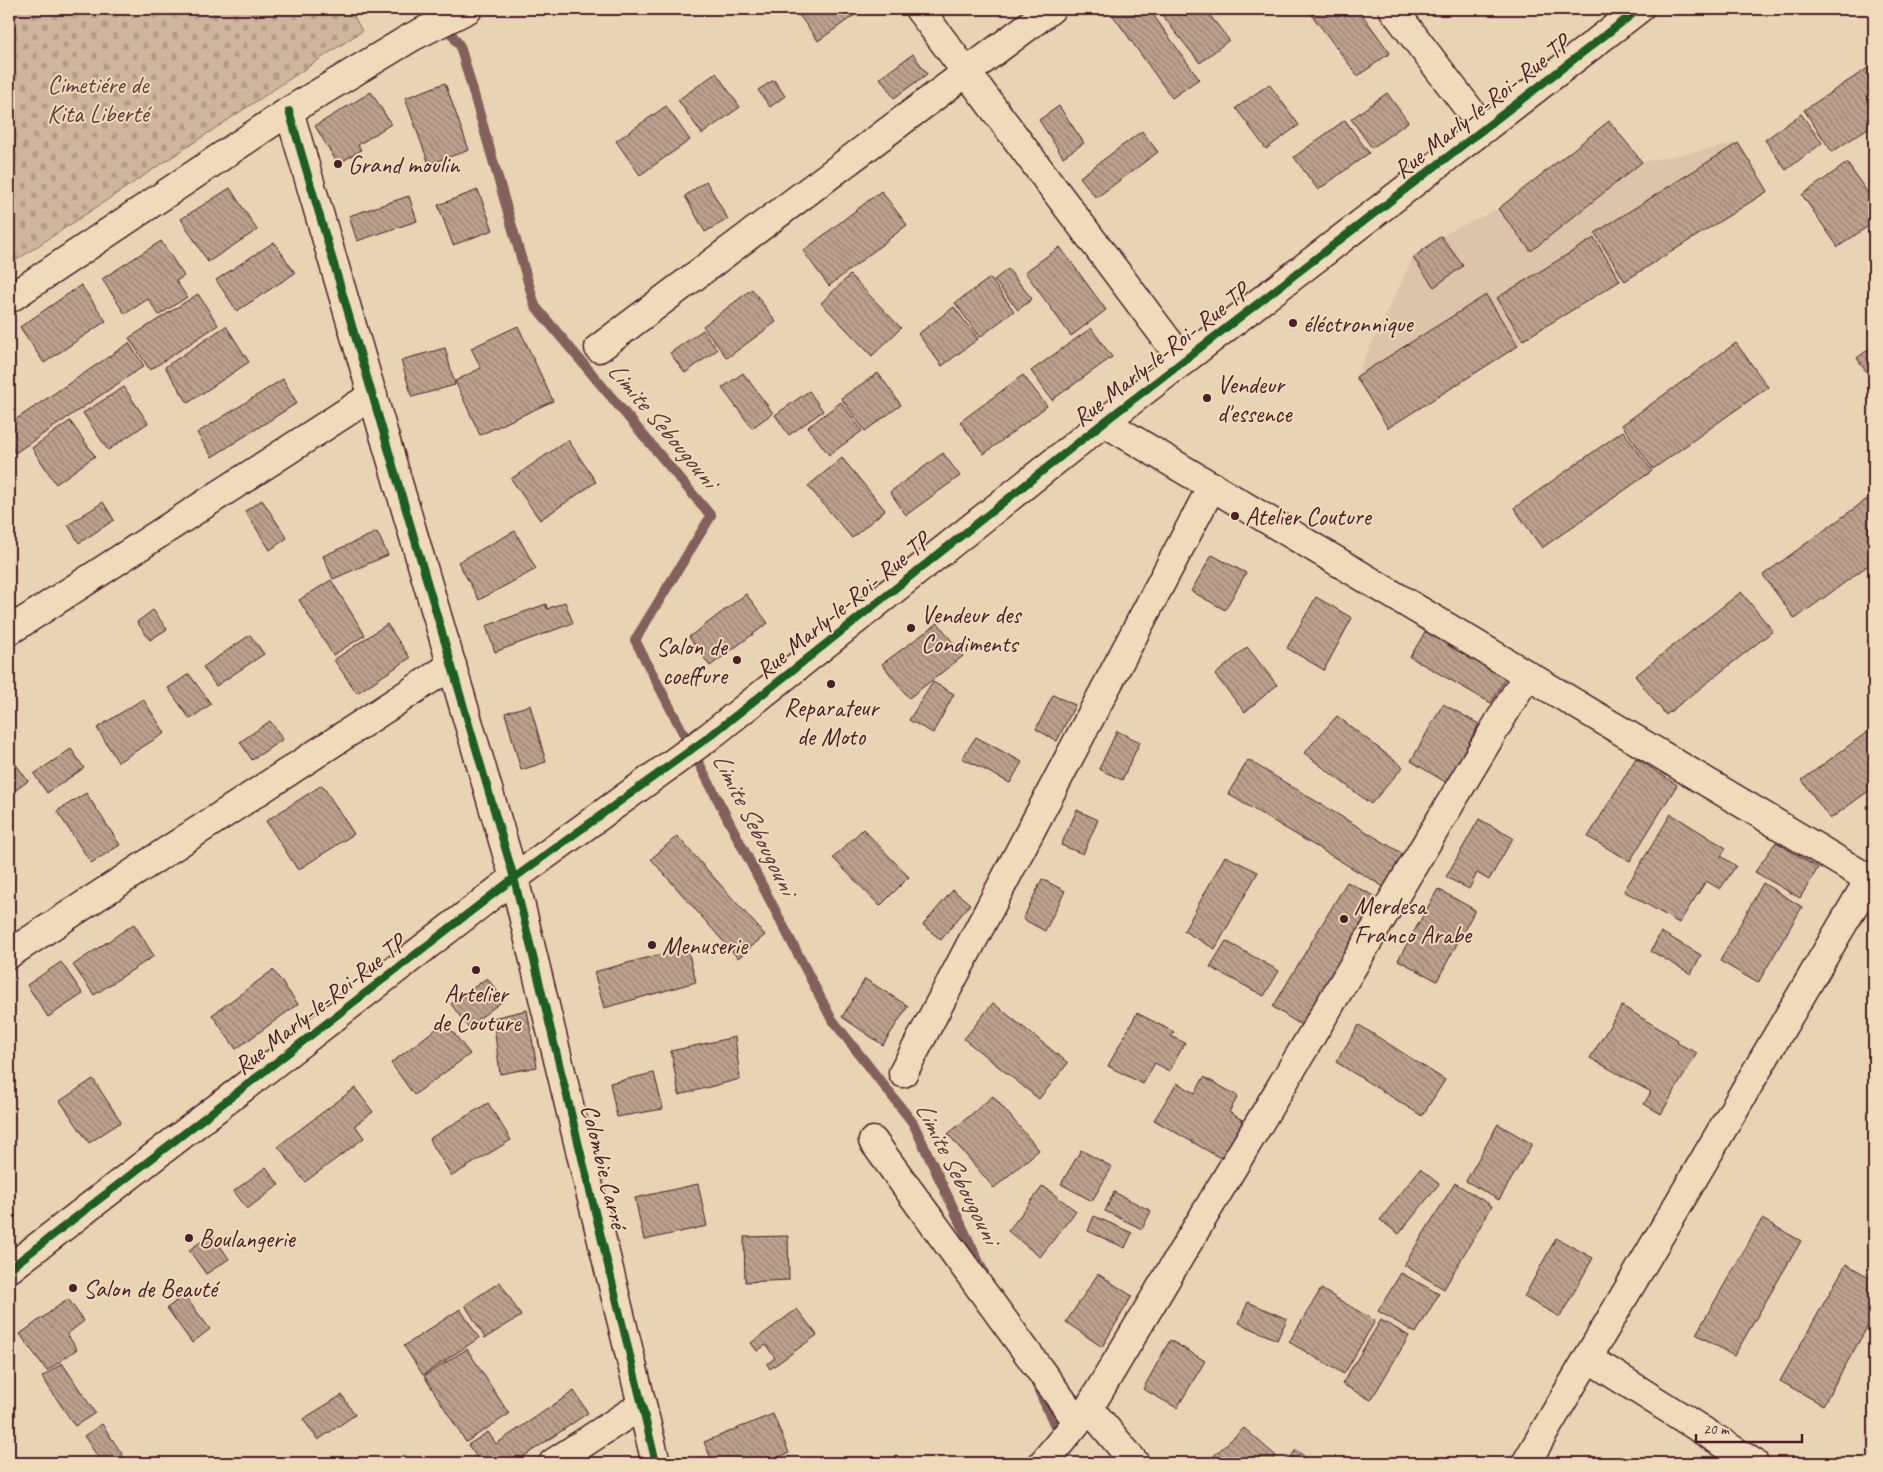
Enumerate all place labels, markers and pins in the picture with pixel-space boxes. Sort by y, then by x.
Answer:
place label: Grand moulin [348,149,461,181]
marker: Grand moulin [332,158,344,170]
place label: éléctronnique [1303,308,1414,340]
marker: éléctronnique [1287,317,1299,329]
place label: Vendeur d'essence [1217,369,1293,430]
marker: Vendeur d'essence [1201,392,1213,404]
place label: Atelier Couture [1245,501,1372,533]
marker: Atelier Couture [1229,510,1241,522]
place label: Vendeur des Condiments [921,599,1023,660]
marker: Vendeur des Condiments [905,622,917,634]
place label: Salon de coeffure [656,631,729,692]
marker: Salon de coeffure [731,654,743,666]
marker: Reparateur de Moto [825,678,837,690]
place label: Reparateur de Moto [784,692,881,753]
place label: Merdesa Franco Arabe [1354,890,1473,951]
marker: Merdesa Franco Arabe [1338,913,1350,925]
place label: Menuserie [662,930,749,962]
marker: Menuserie [646,939,658,951]
marker: Artelier de Couture [470,964,482,976]
place label: Artelier de Couture [432,978,522,1039]
place label: Boulangerie [199,1223,296,1255]
marker: Boulangerie [183,1232,195,1244]
place label: Salon de Beauté [83,1273,221,1305]
marker: Salon de Beauté [67,1282,79,1294]

